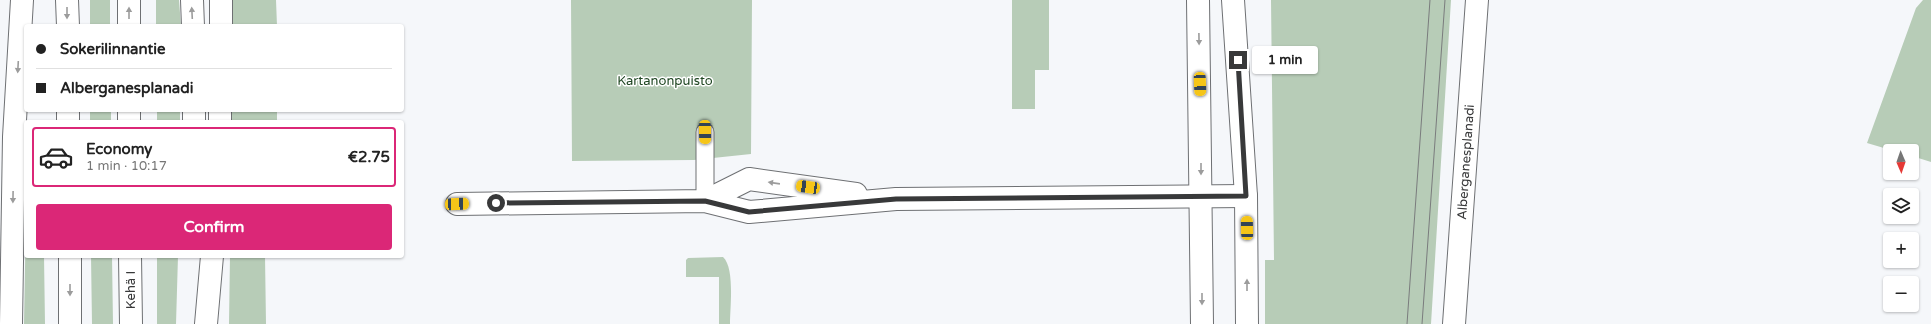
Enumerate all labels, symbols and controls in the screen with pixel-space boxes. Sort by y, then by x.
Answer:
one-way arrow [126,6,132,19]
one-way arrow [64,7,70,20]
one-way arrow [189,7,196,19]
one-way arrow [1195,33,1202,45]
text: Sokerilinnantie [60,40,165,58]
callout: 1 min [1252,46,1318,74]
route end [1229,51,1247,69]
text: 1 min [1268,52,1302,68]
one-way arrow [15,61,22,73]
car [1194,72,1206,96]
park label: Kartanonpuisto [617,73,713,89]
text: Alberganesplanadi [60,79,193,97]
street label: Alberganesplanadi [1454,104,1478,220]
car [699,120,711,144]
icon: car [38,139,74,175]
text: Economy [86,140,152,158]
north arrow [1883,144,1919,180]
map controls [1883,144,1919,312]
text: €2.75 [348,148,390,166]
text: 1 min · 10:17 [86,158,167,174]
one-way arrow [1197,163,1204,175]
car [795,179,821,195]
one-way arrow [768,180,780,186]
button: layers [1883,188,1919,224]
one-way arrow [10,191,16,204]
route start [487,194,505,212]
car [445,198,469,210]
button: Confirm [36,204,392,250]
car [1241,216,1253,240]
button: + [1883,232,1919,268]
street label: Kehä I [123,271,139,309]
button: − [1883,276,1919,312]
one-way arrow [1244,278,1250,291]
one-way arrow [67,284,73,297]
one-way arrow [1199,293,1205,306]

